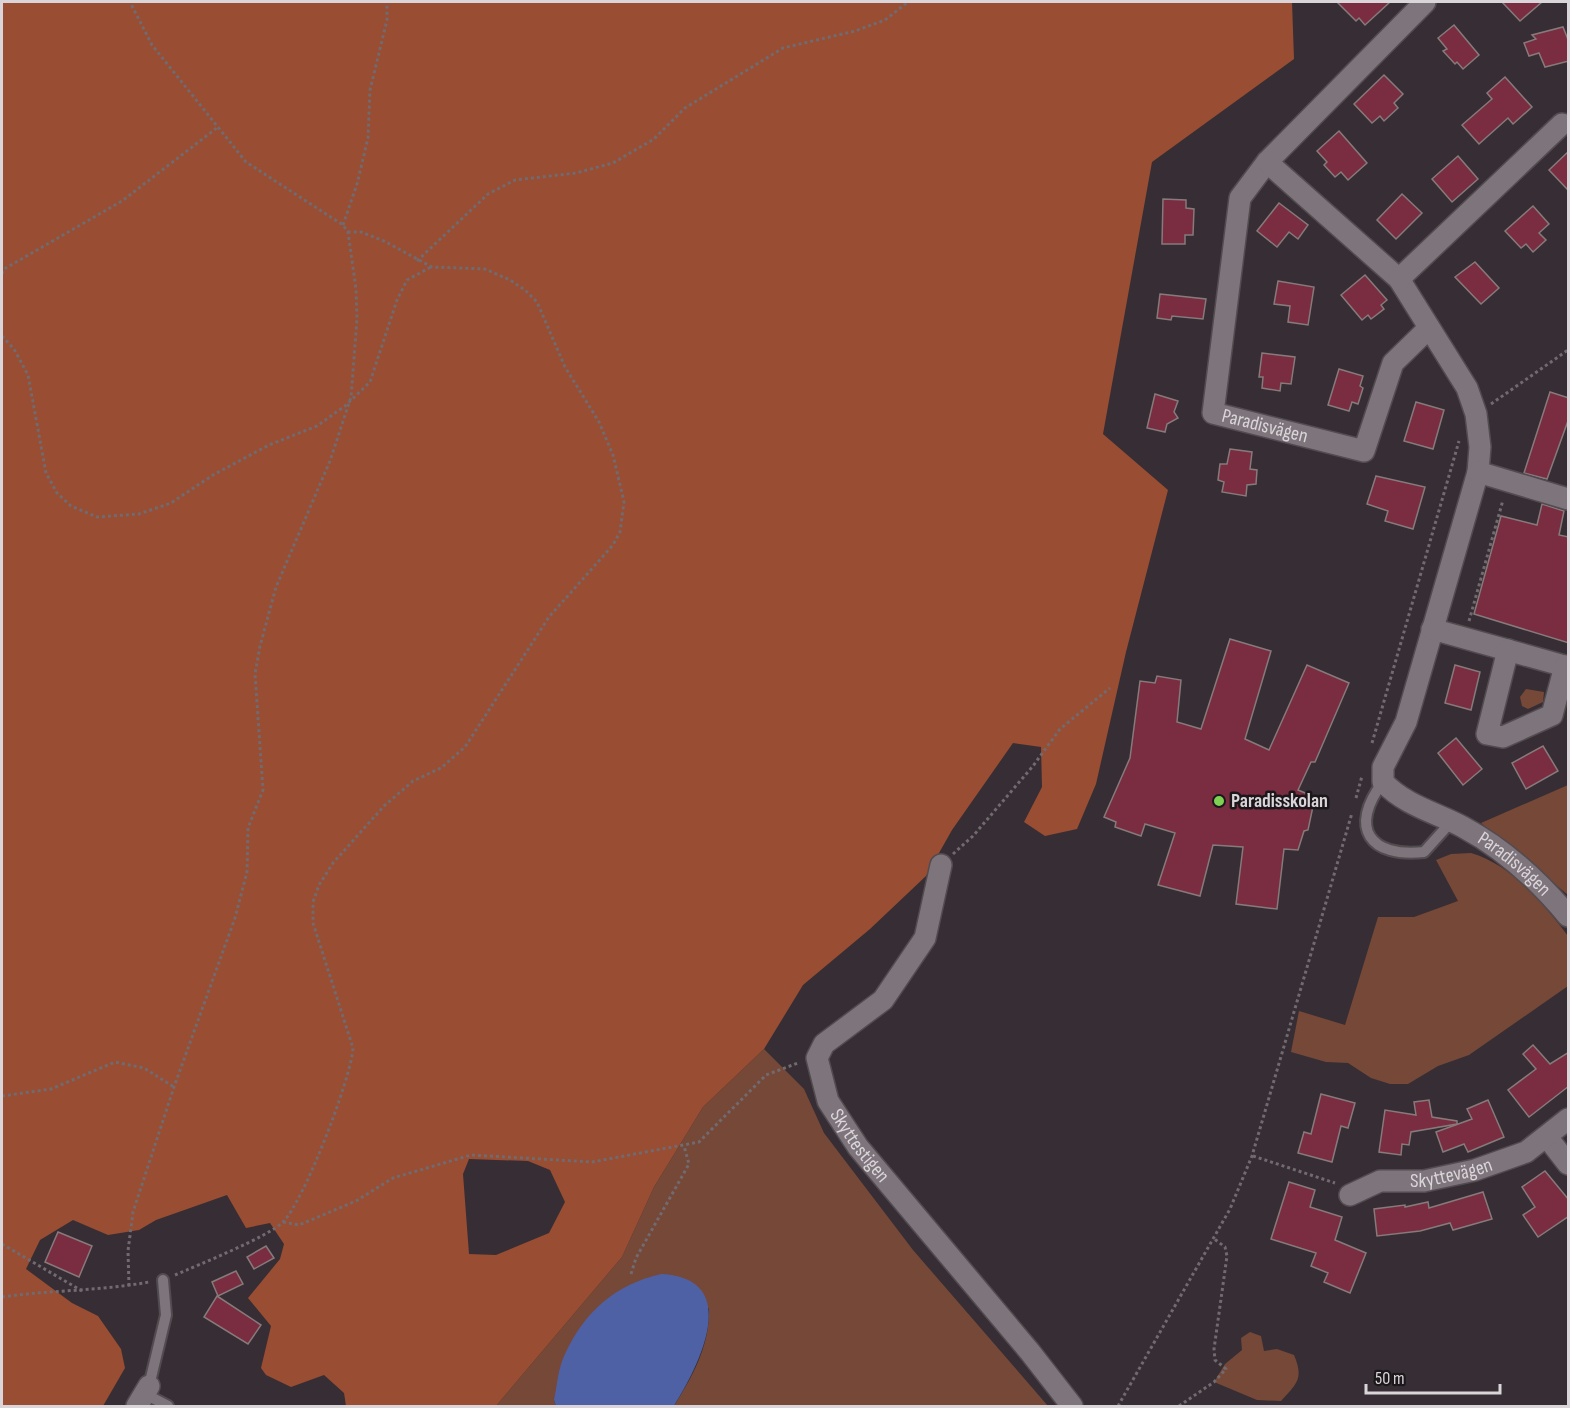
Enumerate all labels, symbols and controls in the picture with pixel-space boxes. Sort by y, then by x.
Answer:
street label: Paradisvägen [1219,404,1310,448]
place label: Paradisskolan [1231,789,1328,813]
marker: Paradisskolan [1212,794,1226,808]
street label: Paradisvägen [1473,827,1556,901]
street label: Skyttestigen [824,1104,895,1187]
street label: Skyttevägen [1410,1153,1496,1193]
scale bar [1366,1357,1500,1395]
text: 50 m [1375,1368,1405,1389]

